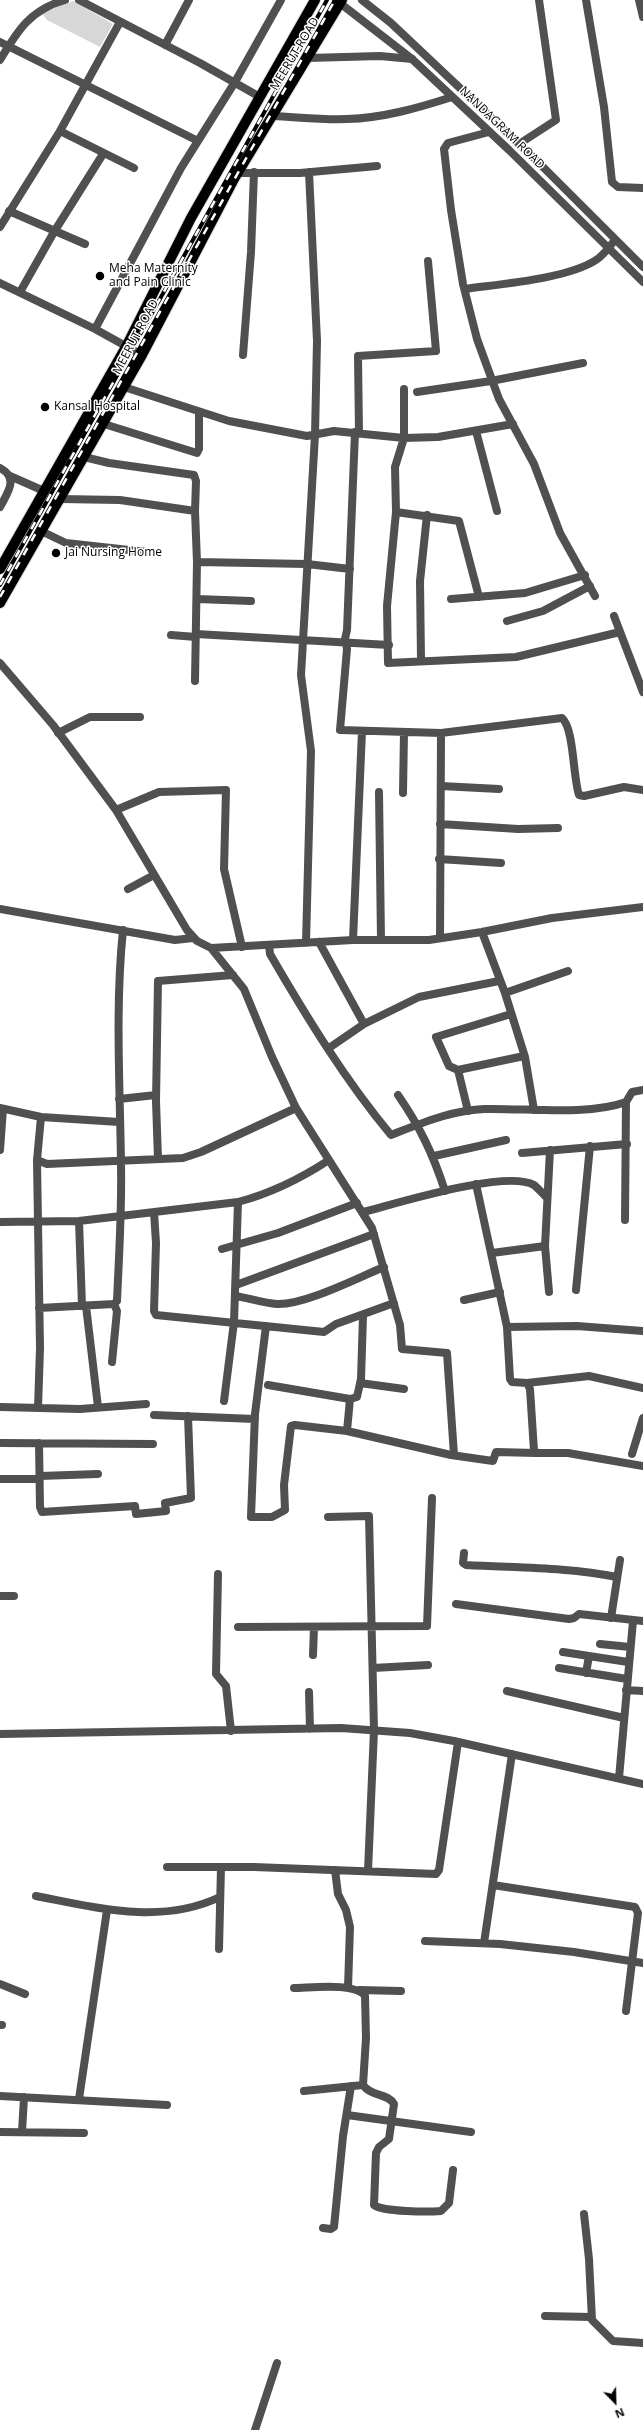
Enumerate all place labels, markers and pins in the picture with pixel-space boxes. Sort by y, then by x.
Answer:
place label: Meha Maternity and Pain Clinic [109,262,198,290]
marker: Meha Maternity and Pain Clinic [94,270,106,282]
place label: Kansal Hospital [54,400,140,414]
marker: Kansal Hospital [39,401,51,413]
place label: Jai Nursing Home [65,546,162,560]
marker: Jai Nursing Home [50,547,62,559]

